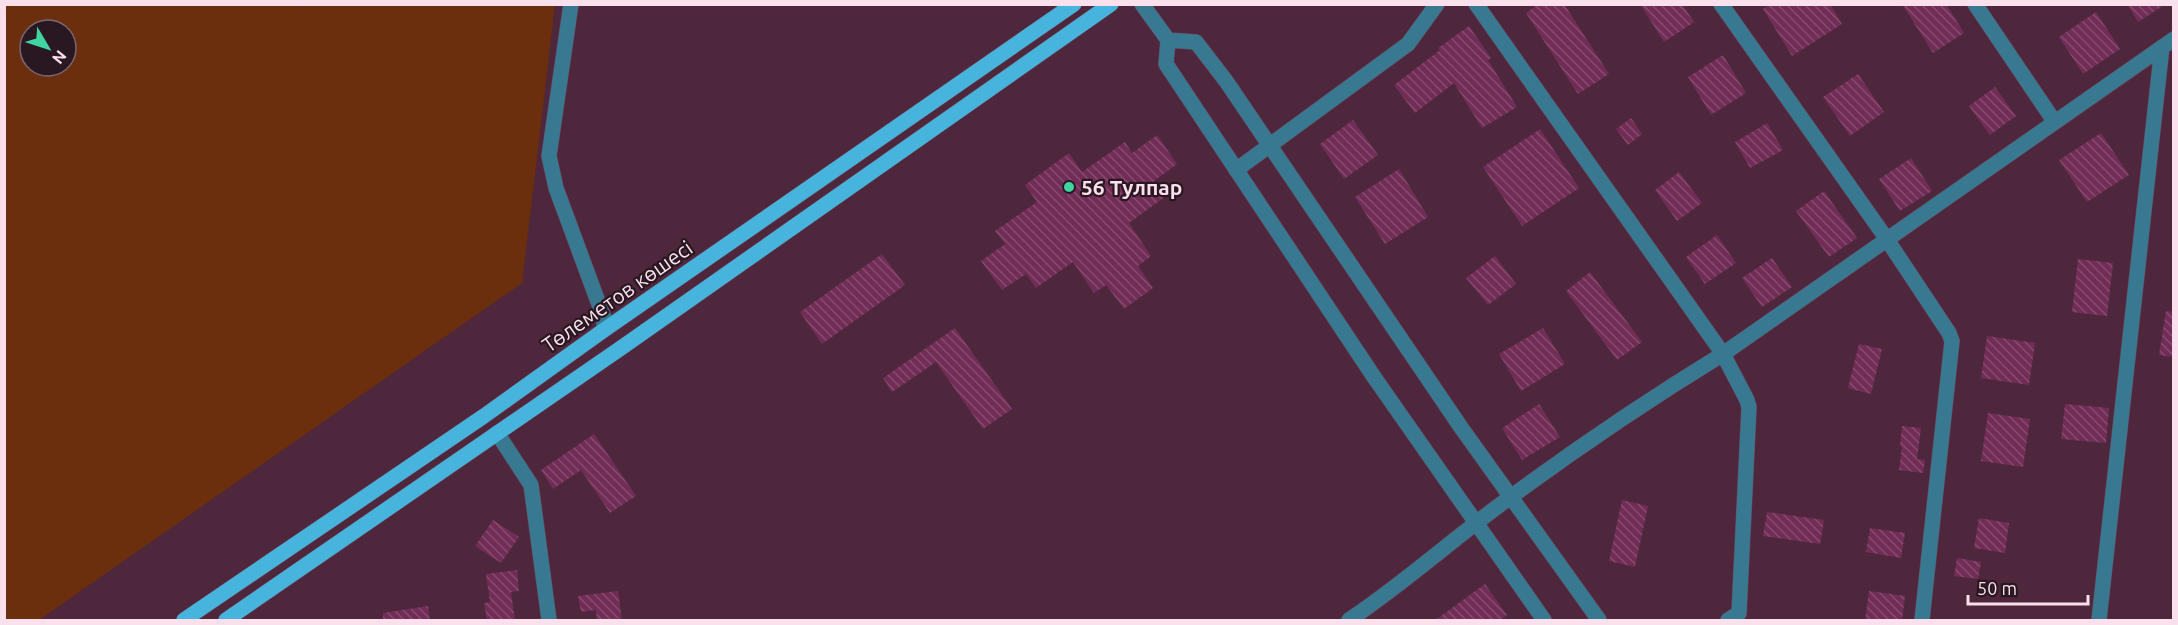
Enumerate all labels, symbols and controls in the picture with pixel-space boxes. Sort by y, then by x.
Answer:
north arrow [18,18,78,78]
text: N [49,47,70,68]
place label: 56 Тулпар [1081,175,1182,199]
marker: 56 Тулпар [1062,180,1076,194]
street label: Төлеметов көшесі [537,235,697,357]
scale bar [1968,568,2088,606]
text: 50 m [1977,578,2017,598]

